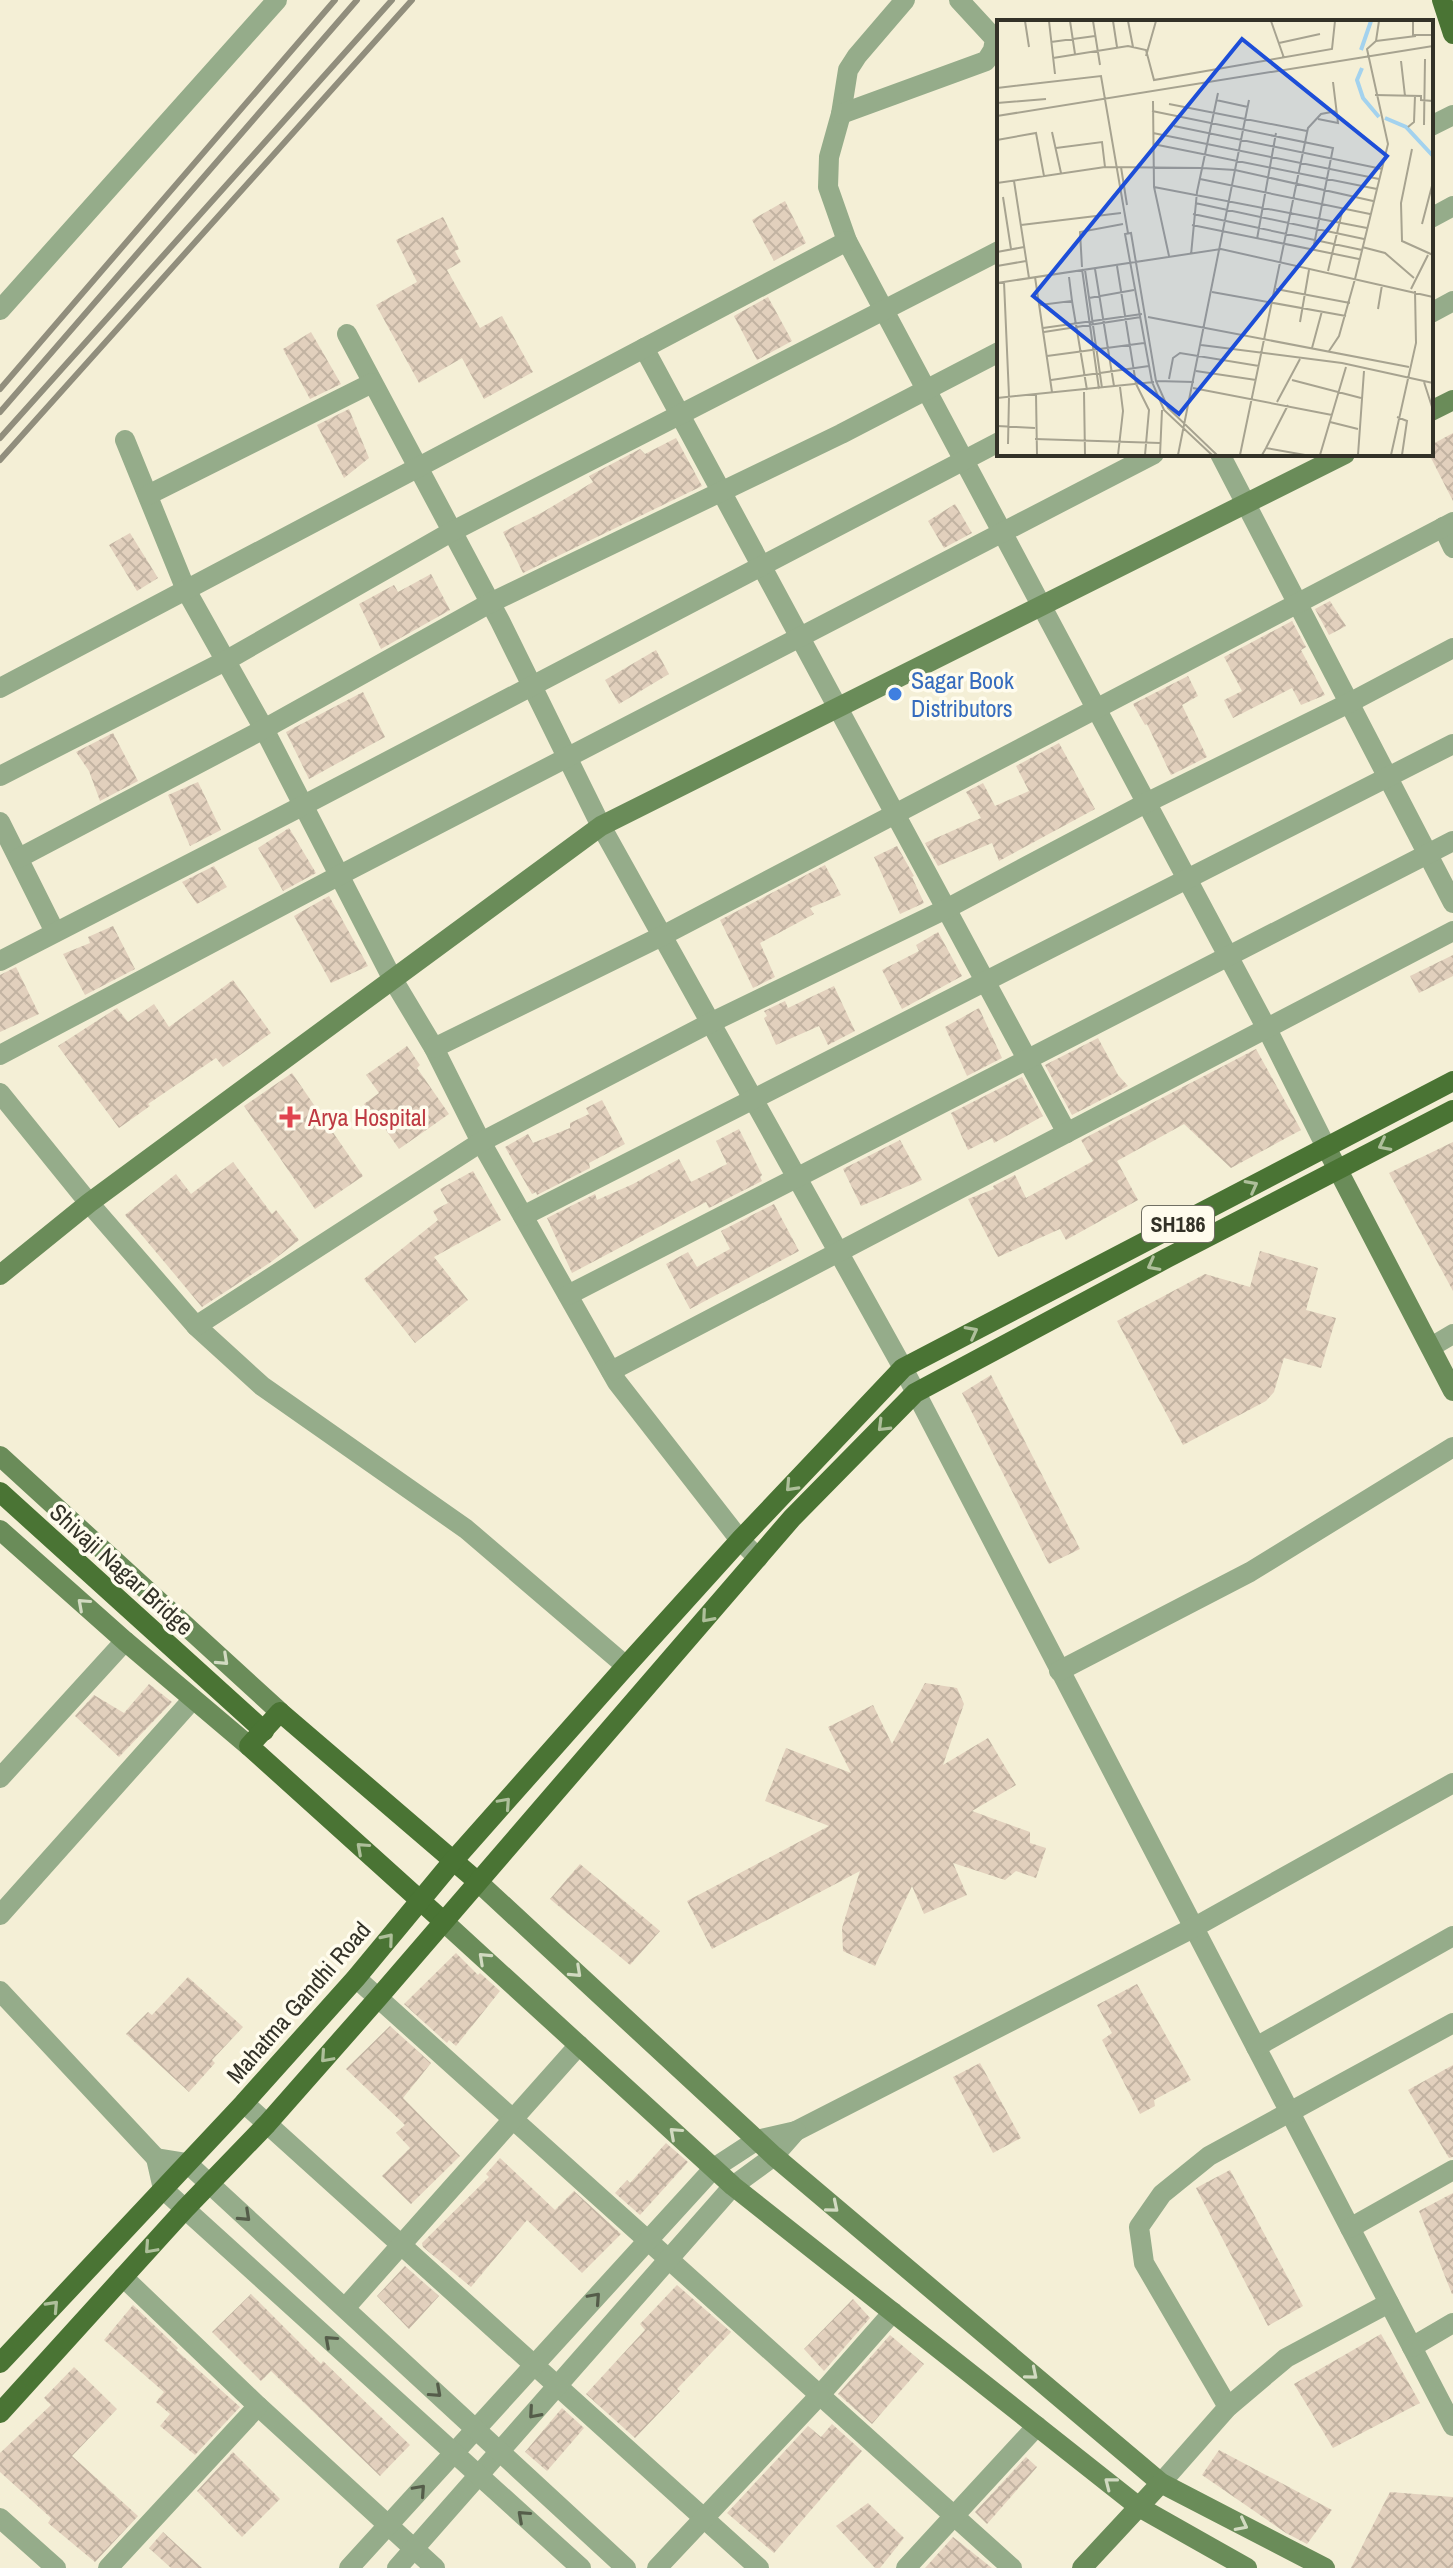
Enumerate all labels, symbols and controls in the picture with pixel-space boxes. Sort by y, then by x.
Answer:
inset map [997,20,1433,456]
place label: Sagar Book Distributors [911,664,1014,724]
marker: Sagar Book Distributors [886,685,904,703]
place label: Arya Hospital [307,1101,426,1133]
marker: Arya Hospital [279,1106,301,1128]
one-way arrow [1377,1136,1392,1151]
one-way arrow [1243,1180,1258,1195]
road number: SH186 [1142,1206,1214,1242]
one-way arrow [1147,1256,1161,1271]
one-way arrow [963,1326,978,1341]
one-way arrow [878,1417,892,1431]
one-way arrow [787,1476,801,1491]
street label: Shivaji Nagar Bridge [43,1496,201,1642]
one-way arrow [78,1600,93,1614]
one-way arrow [702,1608,717,1622]
one-way arrow [213,1650,228,1664]
one-way arrow [495,1797,510,1812]
one-way arrow [357,1844,372,1858]
street label: Mahatma Gandhi Road [219,1914,377,2090]
one-way arrow [378,1934,393,1949]
one-way arrow [478,1953,493,1967]
one-way arrow [567,1963,581,1978]
one-way arrow [322,2047,336,2062]
one-way arrow [670,2129,685,2143]
one-way arrow [824,2197,838,2212]
one-way arrow [235,2207,250,2221]
one-way arrow [145,2238,160,2253]
one-way arrow [586,2292,600,2307]
one-way arrow [44,2301,58,2316]
one-way arrow [325,2336,339,2351]
one-way arrow [1023,2364,1037,2379]
one-way arrow [427,2383,441,2398]
one-way arrow [529,2403,544,2418]
one-way arrow [1104,2479,1119,2493]
one-way arrow [410,2484,425,2499]
one-way arrow [517,2511,532,2526]
one-way arrow [1233,2516,1248,2531]

